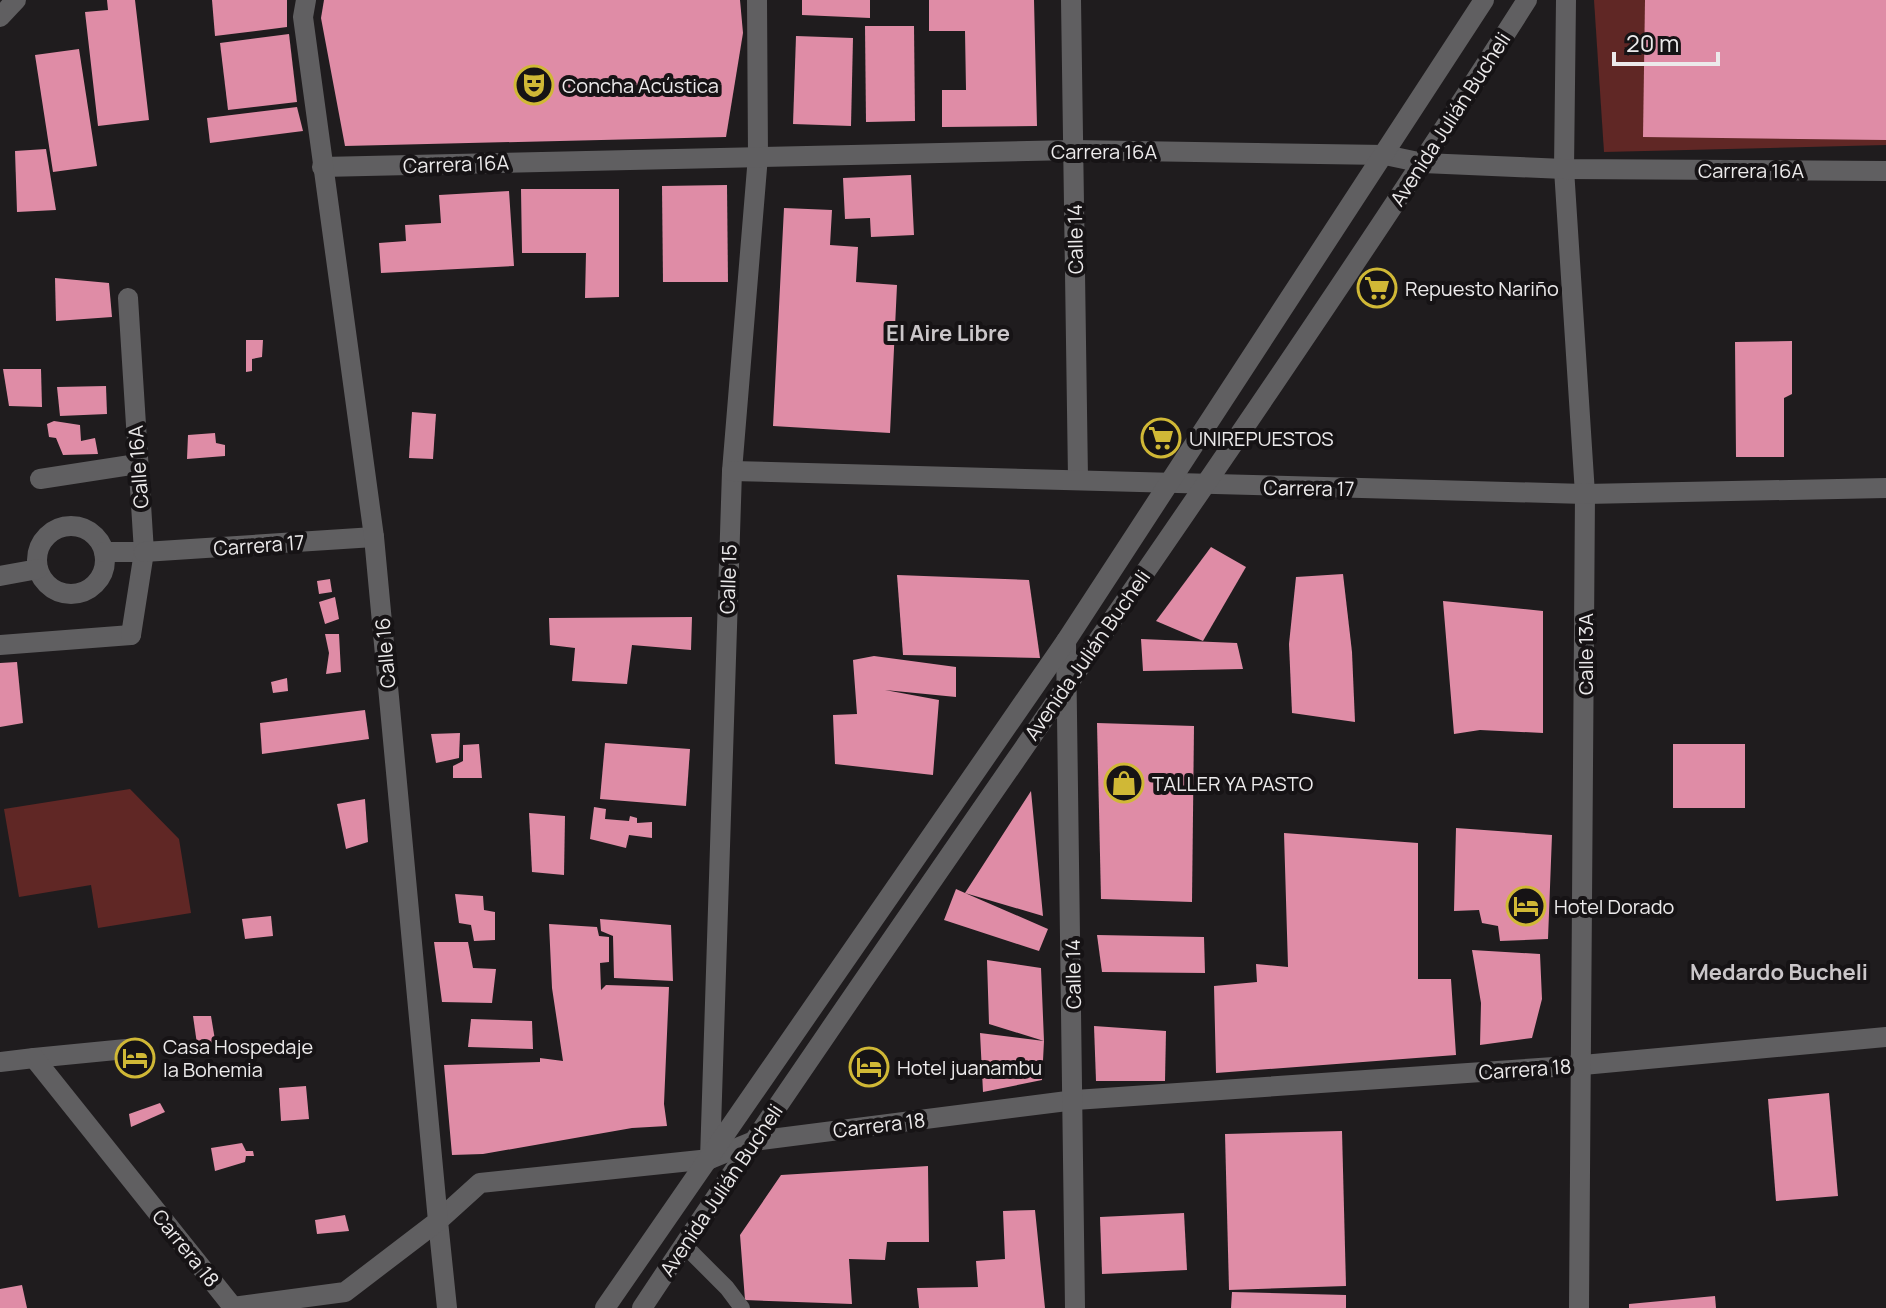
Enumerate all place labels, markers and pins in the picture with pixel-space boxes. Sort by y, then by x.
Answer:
theatre icon: Concha Acústica [513,64,555,106]
place label: Concha Acústica [562,72,719,99]
supermarket icon: Repuesto Nariño [1356,267,1398,309]
place label: Repuesto Nariño [1405,275,1559,302]
supermarket icon: UNIREPUESTOS [1140,417,1182,459]
place label: UNIREPUESTOS [1189,425,1333,452]
shop icon: TALLER YA PASTO [1103,762,1145,804]
place label: TALLER YA PASTO [1152,770,1313,797]
hotel icon: Hotel Dorado [1505,885,1547,927]
place label: Hotel Dorado [1554,893,1675,920]
place label: Casa Hospedaje la Bohemia [163,1033,313,1083]
hotel icon: Casa Hospedaje la Bohemia [114,1037,156,1079]
hotel icon: Hotel juanambu [848,1046,890,1088]
place label: Hotel juanambu [897,1054,1042,1081]

